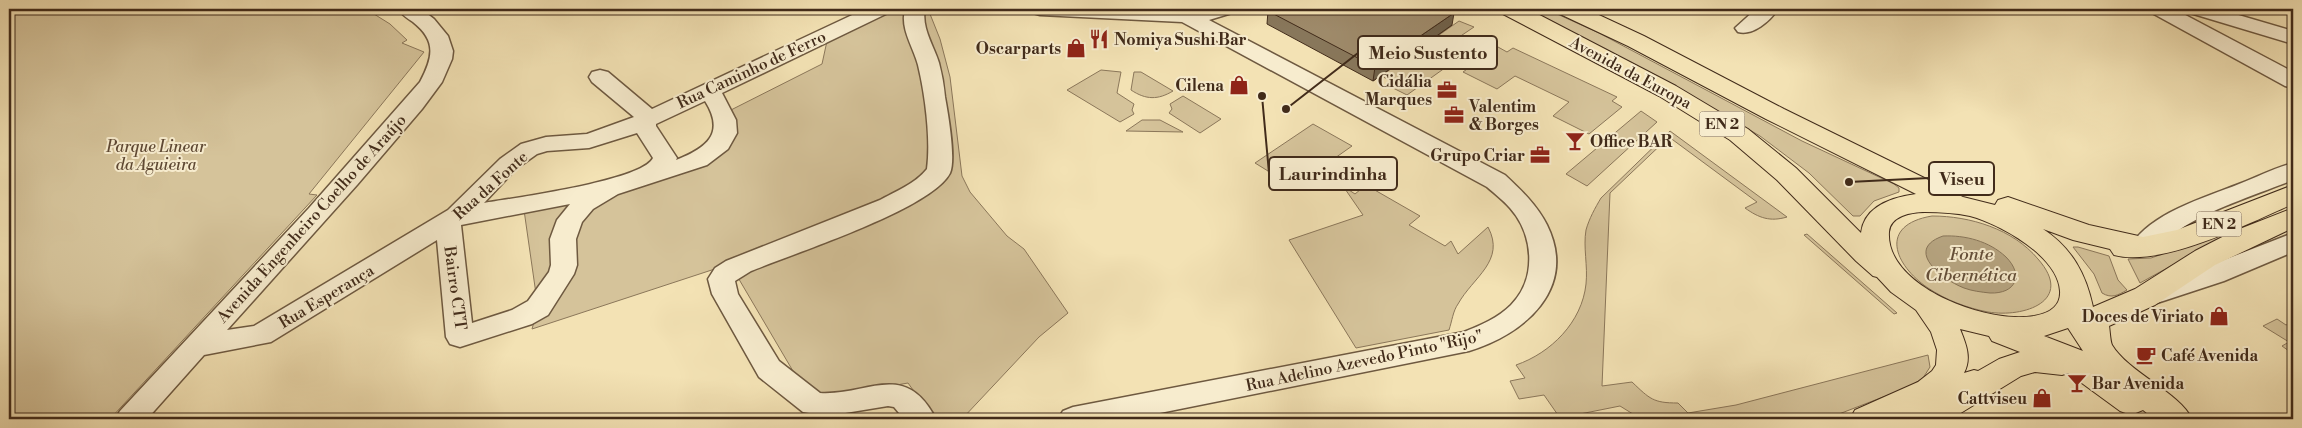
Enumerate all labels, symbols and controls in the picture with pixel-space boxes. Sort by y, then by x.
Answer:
street label: Rua Caminho de Ferro [674,27,829,113]
restaurant icon: Nomiya Sushi Bar [1088,28,1110,50]
place label: Nomiya Sushi Bar [1114,30,1247,50]
street label: Avenida da Europa [1565,32,1696,114]
callout: Meio Sustento [1358,36,1497,69]
shop icon: Oscarparts [1065,37,1087,59]
place label: Oscarparts [976,39,1061,59]
text: Meio Sustento [1369,42,1488,65]
place label: Cidália Marques [1365,72,1432,110]
shop icon: Cilena [1228,74,1250,96]
place label: Cilena [1175,76,1224,96]
office icon: Cidália Marques [1436,79,1458,101]
place label: Valentim & Borges [1468,97,1539,135]
office icon: Valentim & Borges [1443,104,1465,126]
street label: Avenida Engenheiro Coelho de Araújo [212,110,411,328]
road number: EN 2 [1700,112,1744,136]
bar icon: Office BAR [1564,130,1586,152]
place label: Office BAR [1590,132,1673,152]
park label: Parque Linear da Aguieira [105,137,207,175]
office icon: Grupo Criar [1529,144,1551,166]
place label: Grupo Criar [1430,146,1525,166]
street label: Rua da Fonte [449,147,532,224]
callout: Laurindinha [1269,157,1397,190]
callout: Viseu [1929,162,1994,195]
text: Laurindinha [1279,163,1387,186]
text: Viseu [1938,168,1985,191]
road number: EN 2 [2196,212,2242,236]
water label: Fonte Cibernética [1925,243,2018,287]
street label: Bairro CTT [439,244,471,331]
street label: Rua Esperança [275,260,379,333]
shop icon: Doces de Viriato [2208,305,2230,327]
place label: Doces de Viriato [2082,307,2204,327]
street label: Rua Adelino Azevedo Pinto "Rijo" [1244,326,1484,396]
cafe icon: Café Avenida [2135,344,2157,366]
place label: Café Avenida [2161,346,2259,366]
bar icon: Bar Avenida [2066,372,2088,394]
place label: Bar Avenida [2092,374,2184,394]
shop icon: Cattviseu [2031,387,2053,409]
place label: Cattviseu [1957,389,2027,409]

